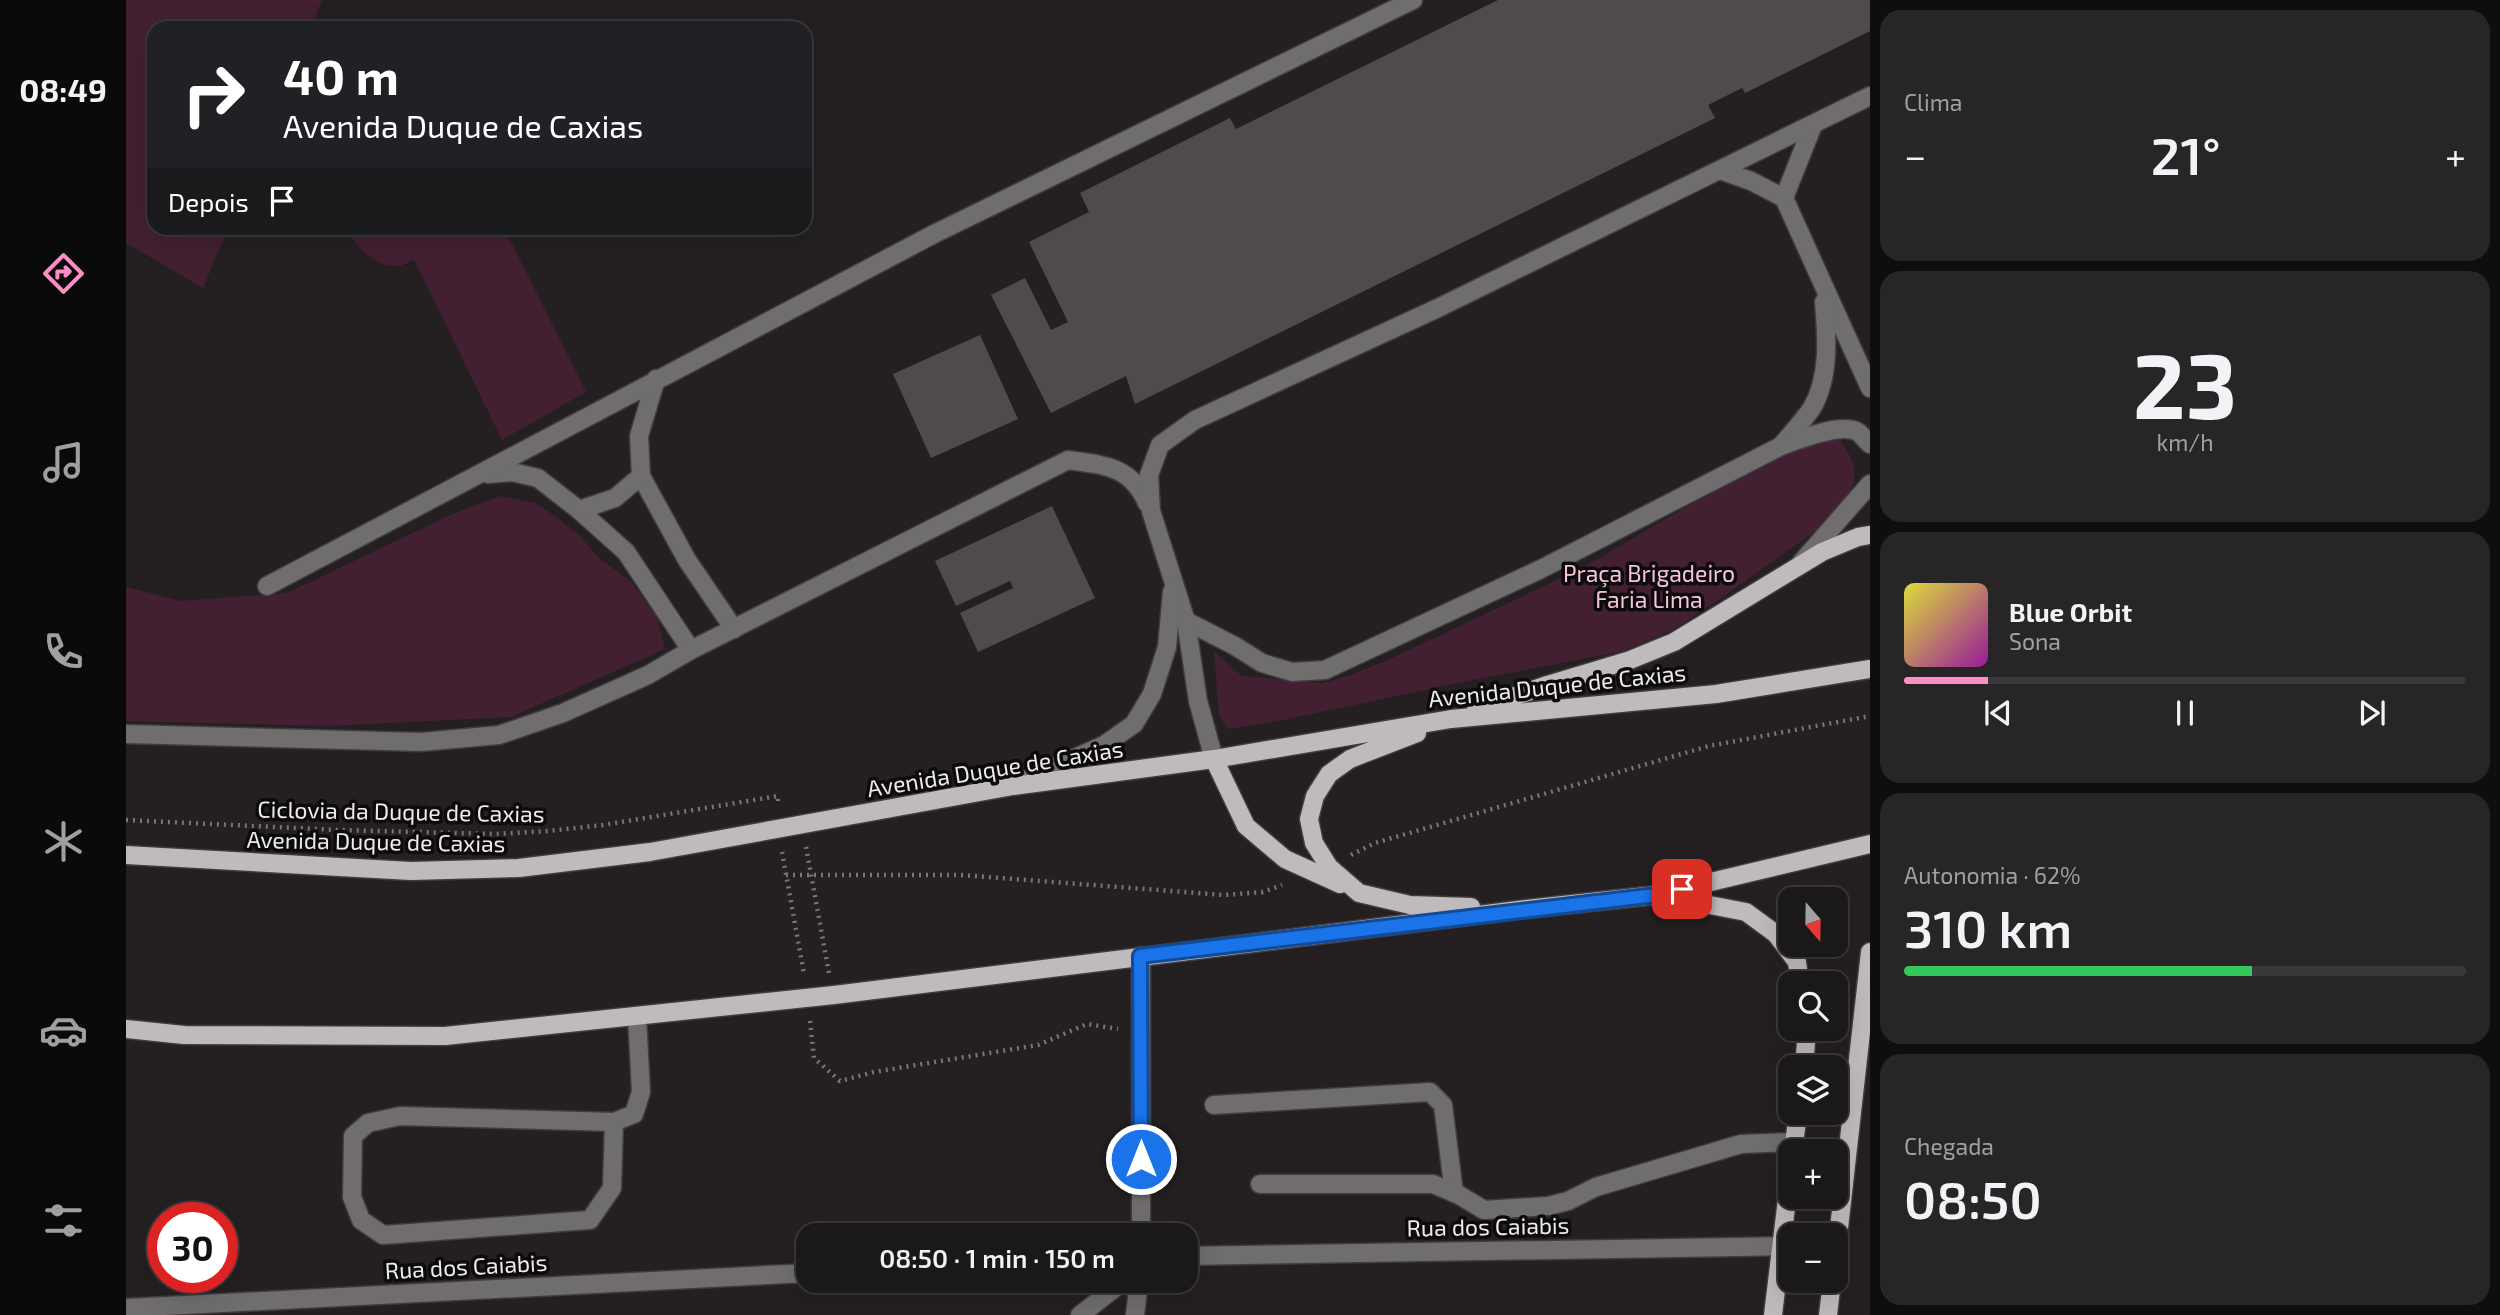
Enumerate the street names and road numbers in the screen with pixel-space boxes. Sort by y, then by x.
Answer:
street label: Avenida Duque de Caxias [1427,658,1687,712]
street label: Avenida Duque de Caxias [865,734,1125,802]
street label: Ciclovia da Duque de Caxias [257,794,545,828]
street label: Avenida Duque de Caxias [246,825,506,857]
street label: Rua dos Caiabis [1406,1211,1570,1241]
street label: Rua dos Caiabis [384,1248,548,1284]

